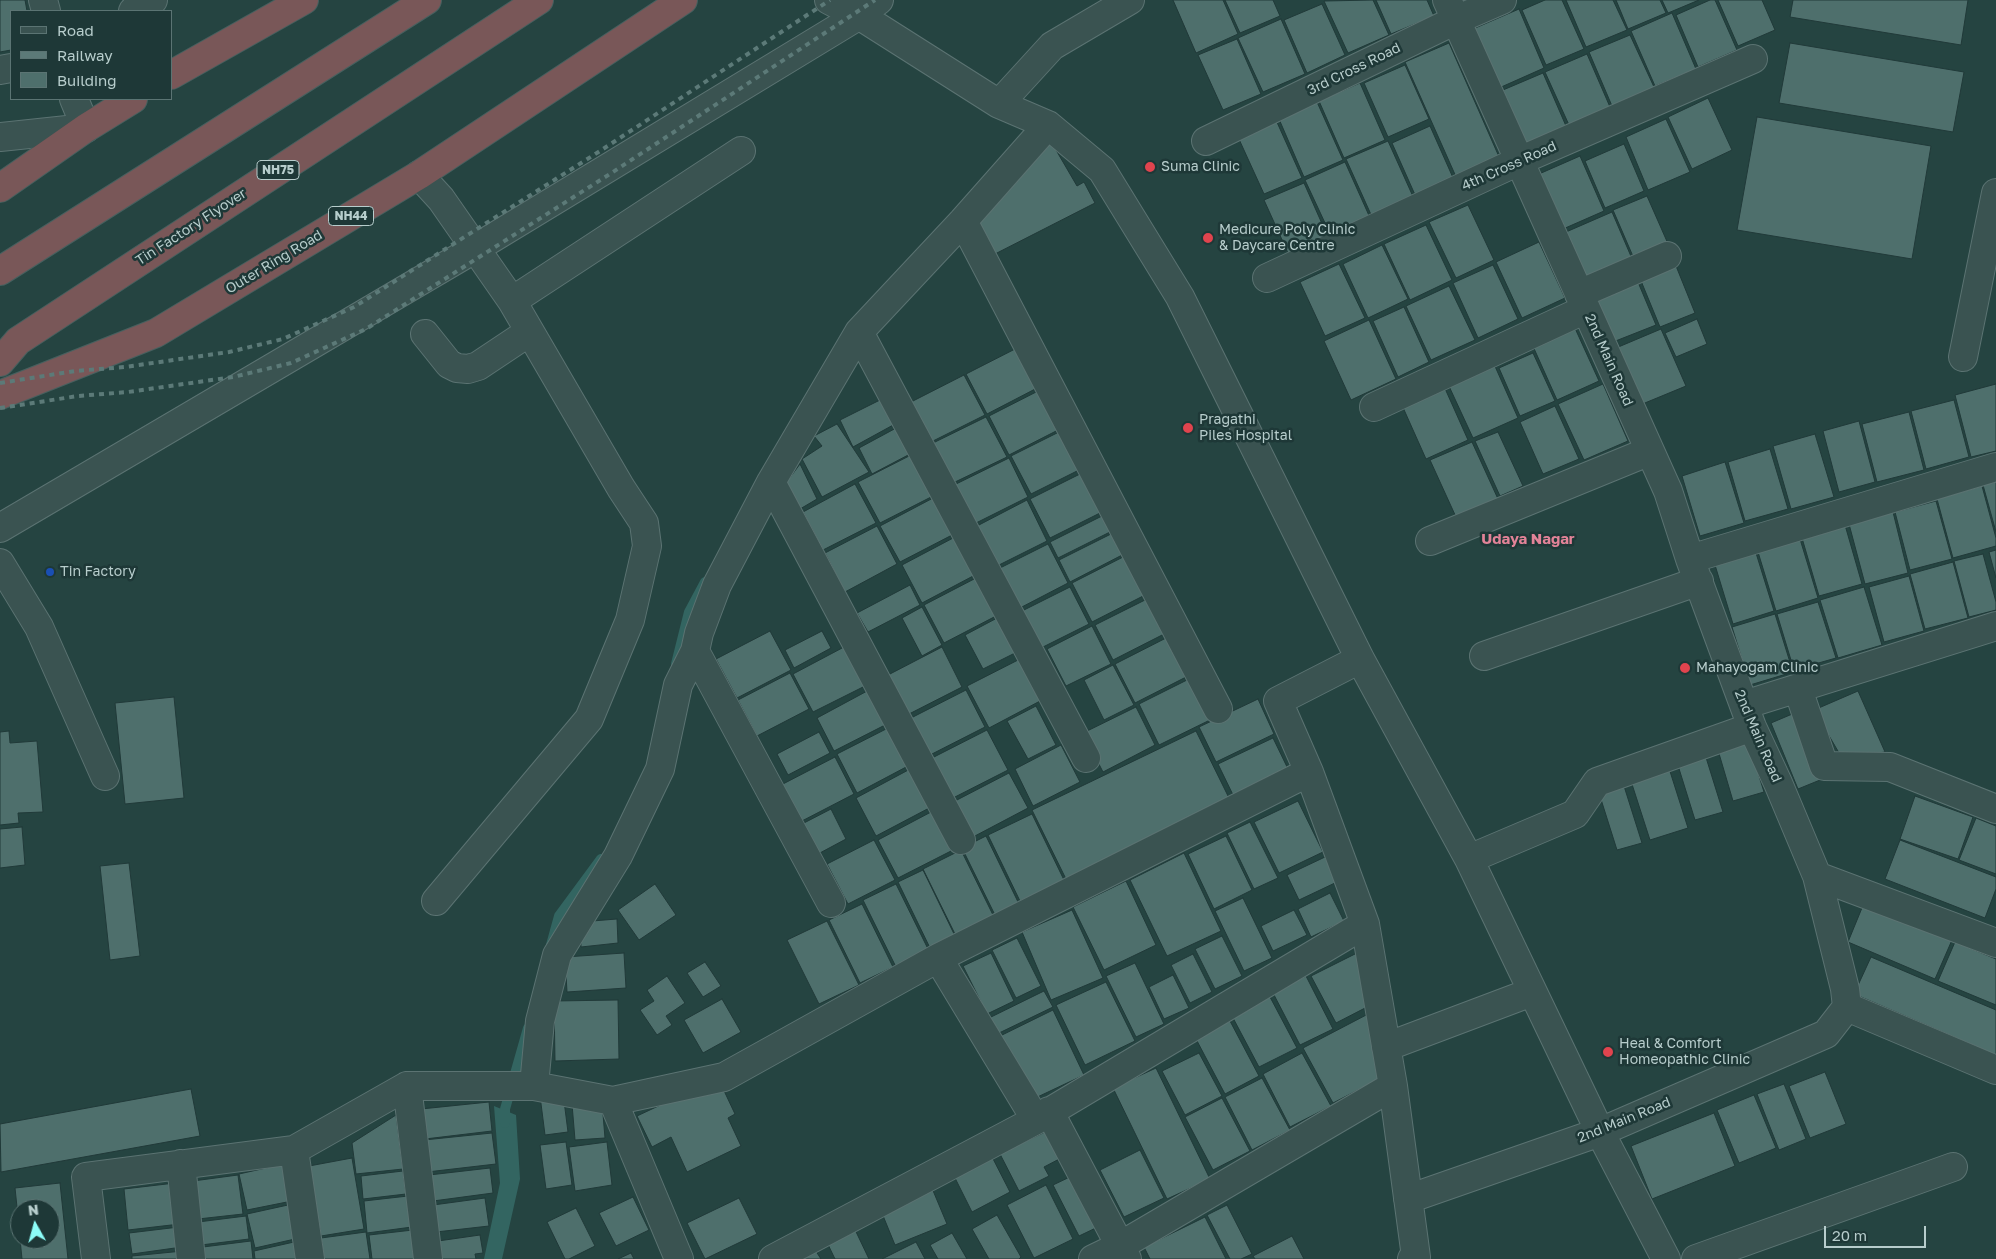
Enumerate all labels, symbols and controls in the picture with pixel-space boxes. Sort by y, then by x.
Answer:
legend [10,10,172,100]
text: Road [57,21,94,39]
street label: 3rd Cross Road [1305,39,1403,99]
text: Railway [57,46,113,64]
text: Building [57,71,117,89]
street label: 4th Cross Road [1459,138,1559,194]
place label: Suma Clinic [1161,159,1240,175]
road number: NH75 [257,160,299,180]
marker: Suma Clinic [1143,160,1157,174]
street label: Tin Factory Flyover [132,185,250,269]
road number: NH44 [328,207,374,226]
place label: Medicure Poly Clinic & Daycare Centre [1219,222,1355,254]
street label: Outer Ring Road [223,227,325,297]
marker: Medicure Poly Clinic & Daycare Centre [1201,231,1215,245]
street label: 2nd Main Road [1581,311,1637,409]
place label: Pragathi Piles Hospital [1199,412,1292,444]
marker: Pragathi Piles Hospital [1181,421,1195,435]
district label: Udaya Nagar [1481,530,1575,548]
place label: Tin Factory [60,564,136,580]
marker: Tin Factory [44,566,56,578]
place label: Mahayogam Clinic [1696,660,1818,676]
marker: Mahayogam Clinic [1678,661,1692,675]
street label: 2nd Main Road [1731,687,1785,785]
place label: Heal & Comfort Homeopathic Clinic [1619,1036,1750,1068]
marker: Heal & Comfort Homeopathic Clinic [1601,1045,1615,1059]
street label: 2nd Main Road [1575,1094,1673,1146]
north arrow [10,1199,60,1249]
text: N [27,1201,40,1219]
scale bar [1826,1216,1928,1248]
text: 20 m [1832,1226,1867,1244]

